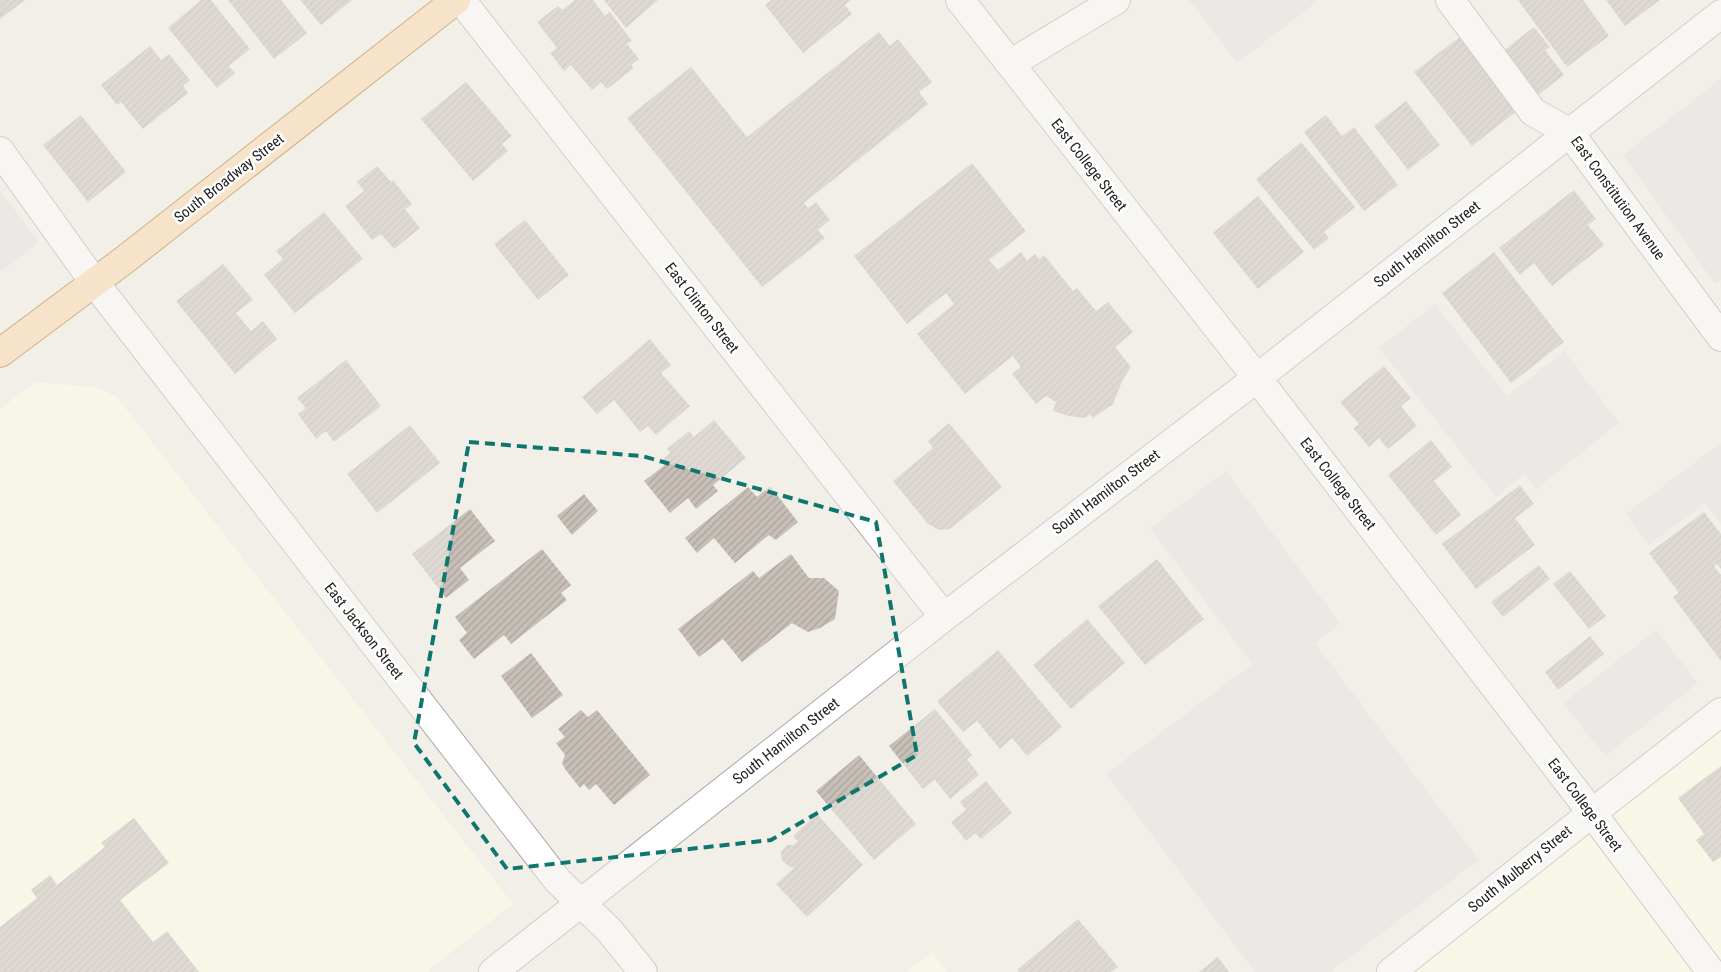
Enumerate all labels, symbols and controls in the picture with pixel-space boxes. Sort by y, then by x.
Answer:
street label: East College Street [1047,115,1131,215]
street label: South Broadway Street [171,130,287,226]
street label: East Constitution Avenue [1567,133,1669,263]
street label: South Hamilton Street [1370,197,1484,291]
street label: East Clinton Street [661,259,743,357]
street label: East College Street [1296,434,1380,534]
street label: South Hamilton Street [1049,446,1163,538]
street label: East Jackson Street [321,579,407,683]
street label: South Hamilton Street [729,694,843,788]
street label: East College Street [1544,755,1626,855]
street label: South Mulberry Street [1465,822,1575,916]

